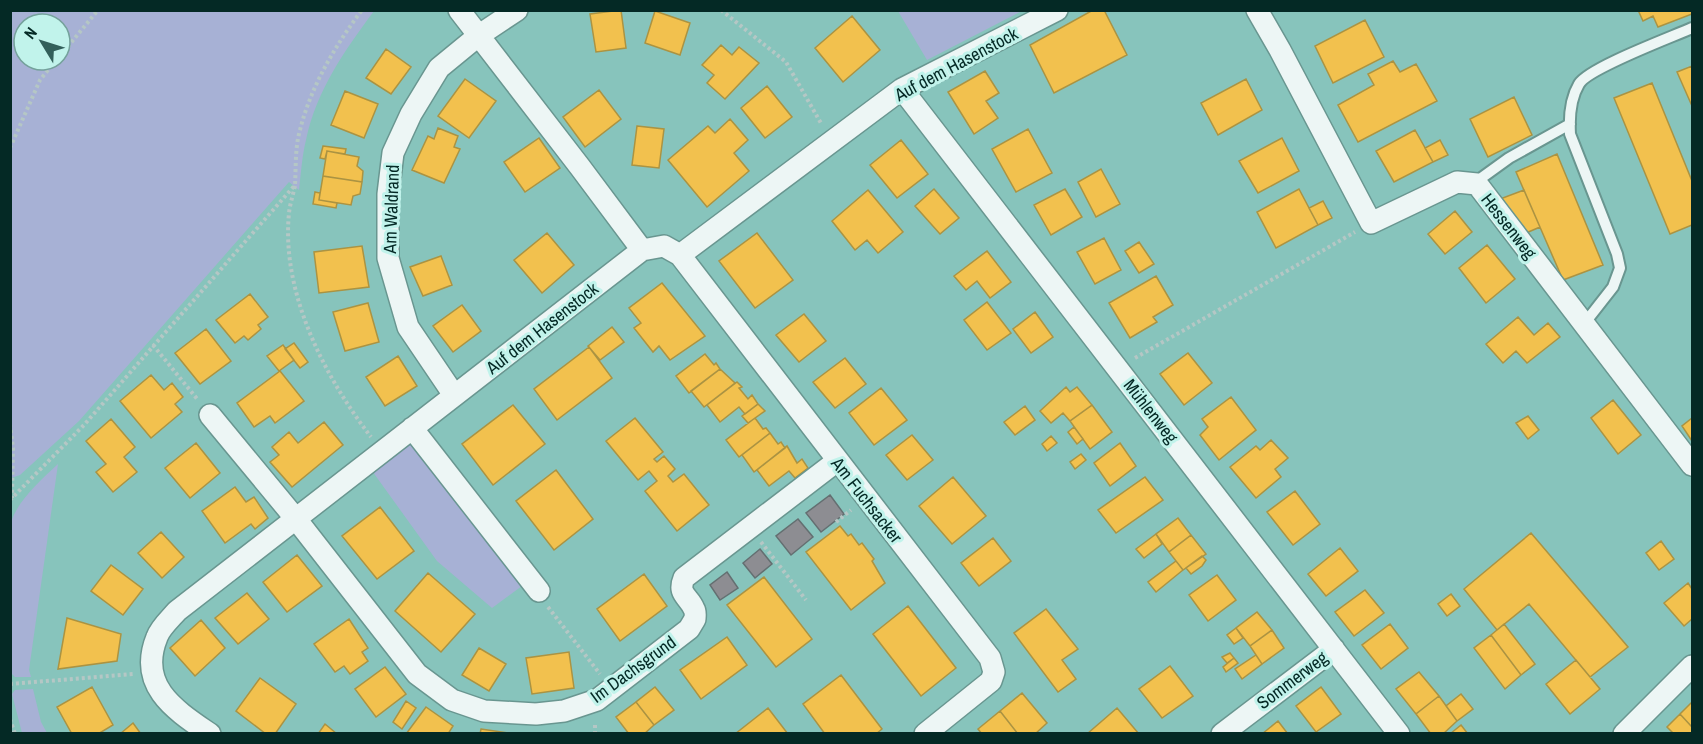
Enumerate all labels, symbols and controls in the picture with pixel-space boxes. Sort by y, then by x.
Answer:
north arrow [12,12,72,72]
street label: Auf dem Hasenstock [889,21,1023,107]
text: N [19,22,42,43]
street label: Am Waldrand [377,164,405,255]
street label: Hessenweg [1475,188,1543,265]
street label: Auf dem Hasenstock [480,276,604,380]
street label: Mühlenweg [1118,374,1185,449]
street label: Am Fuchsacker [825,451,908,548]
street label: Im Dachsgrund [585,629,681,709]
street label: Sommerweg [1251,645,1333,715]

